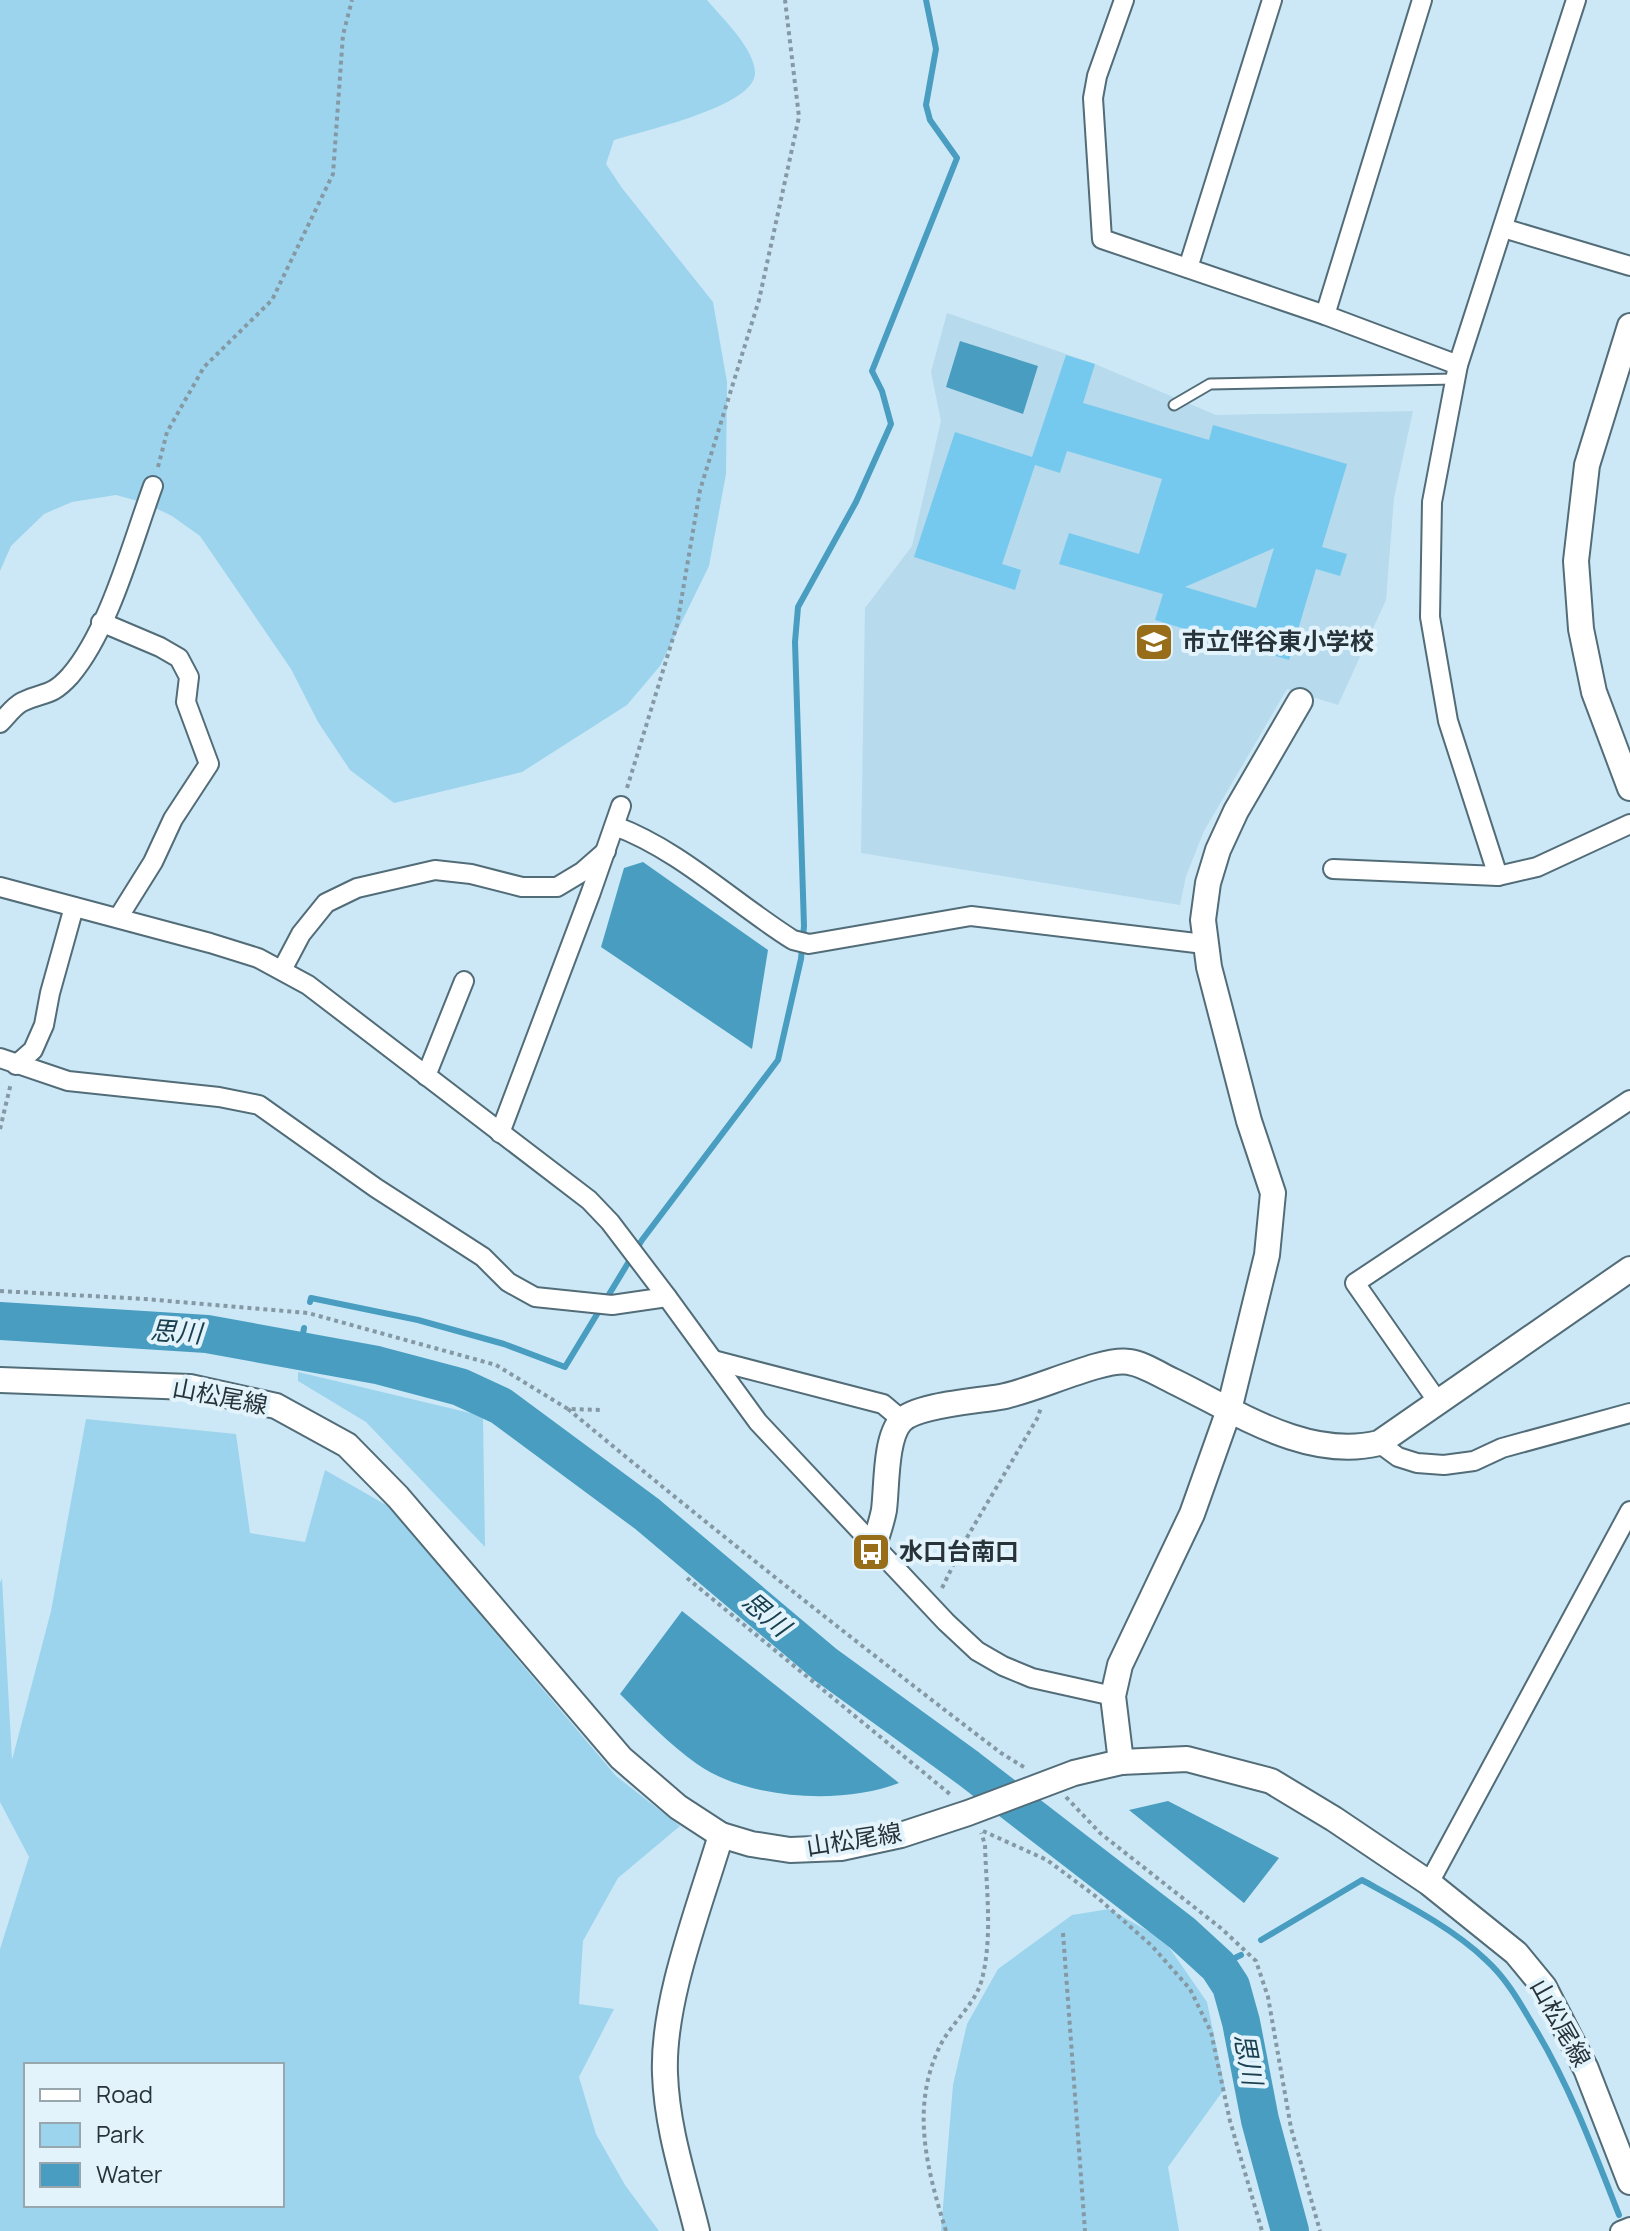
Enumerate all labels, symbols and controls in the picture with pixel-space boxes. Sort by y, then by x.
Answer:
school or university icon: 市立伴谷東小学校 [1133,621,1175,663]
place label: 市立伴谷東小学校 [1182,624,1374,657]
water label: 思川 [149,1311,206,1351]
street label: 山松尾線 [170,1370,271,1421]
bus stop icon: 水口台南口 [850,1531,892,1573]
place label: 水口台南口 [899,1534,1019,1567]
water label: 思川 [735,1583,800,1646]
street label: 山松尾線 [804,1815,904,1862]
street label: 山松尾線 [1524,1972,1599,2072]
water label: 思川 [1226,2030,1272,2091]
legend [24,2063,284,2207]
text: Road [96,2077,153,2110]
text: Park [96,2117,145,2150]
text: Water [96,2157,163,2190]

